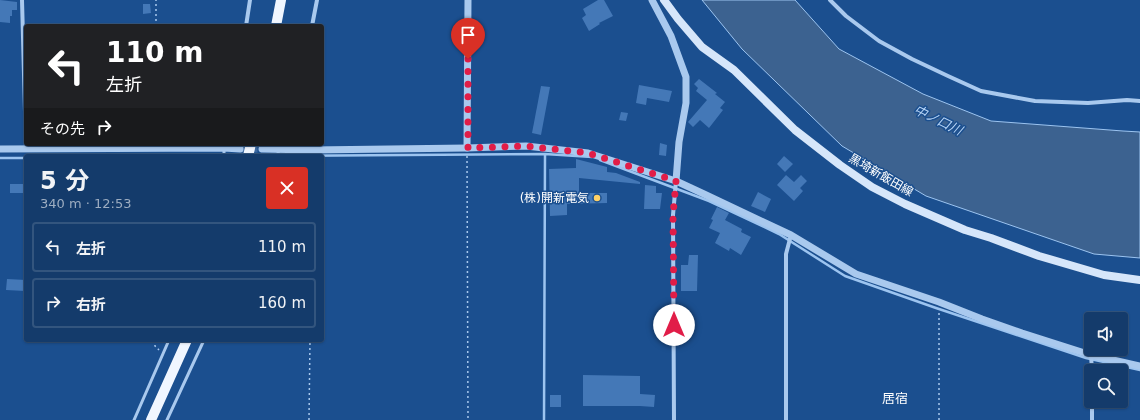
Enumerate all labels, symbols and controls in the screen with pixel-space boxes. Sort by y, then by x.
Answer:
pin [451,18,485,59]
icon: arrive [457,24,479,46]
text: 110 m [106,36,203,69]
icon: left [40,40,92,92]
text: 左折 [106,74,142,95]
water label: 中ノ口川 [911,102,966,139]
icon: right [93,116,115,138]
text: その先 [40,120,85,138]
street label: 黒埼新飯田線 [846,151,916,199]
text: 5 分 [40,167,89,195]
button: close [266,167,308,209]
place label: (株)開新電気 [520,191,589,205]
marker: (株)開新電気 [592,193,602,203]
text: 340 m · 12:53 [40,196,131,211]
icon: left [42,236,64,258]
text: 110 m [258,238,306,256]
text: 左折 [76,240,106,258]
icon: right [42,292,64,314]
text: 160 m [258,294,306,312]
text: 右折 [76,296,106,314]
position arrow [653,304,695,346]
map controls [1084,312,1128,408]
button: sound [1084,312,1128,356]
button: search [1084,364,1128,408]
district label: 居宿 [882,391,908,406]

